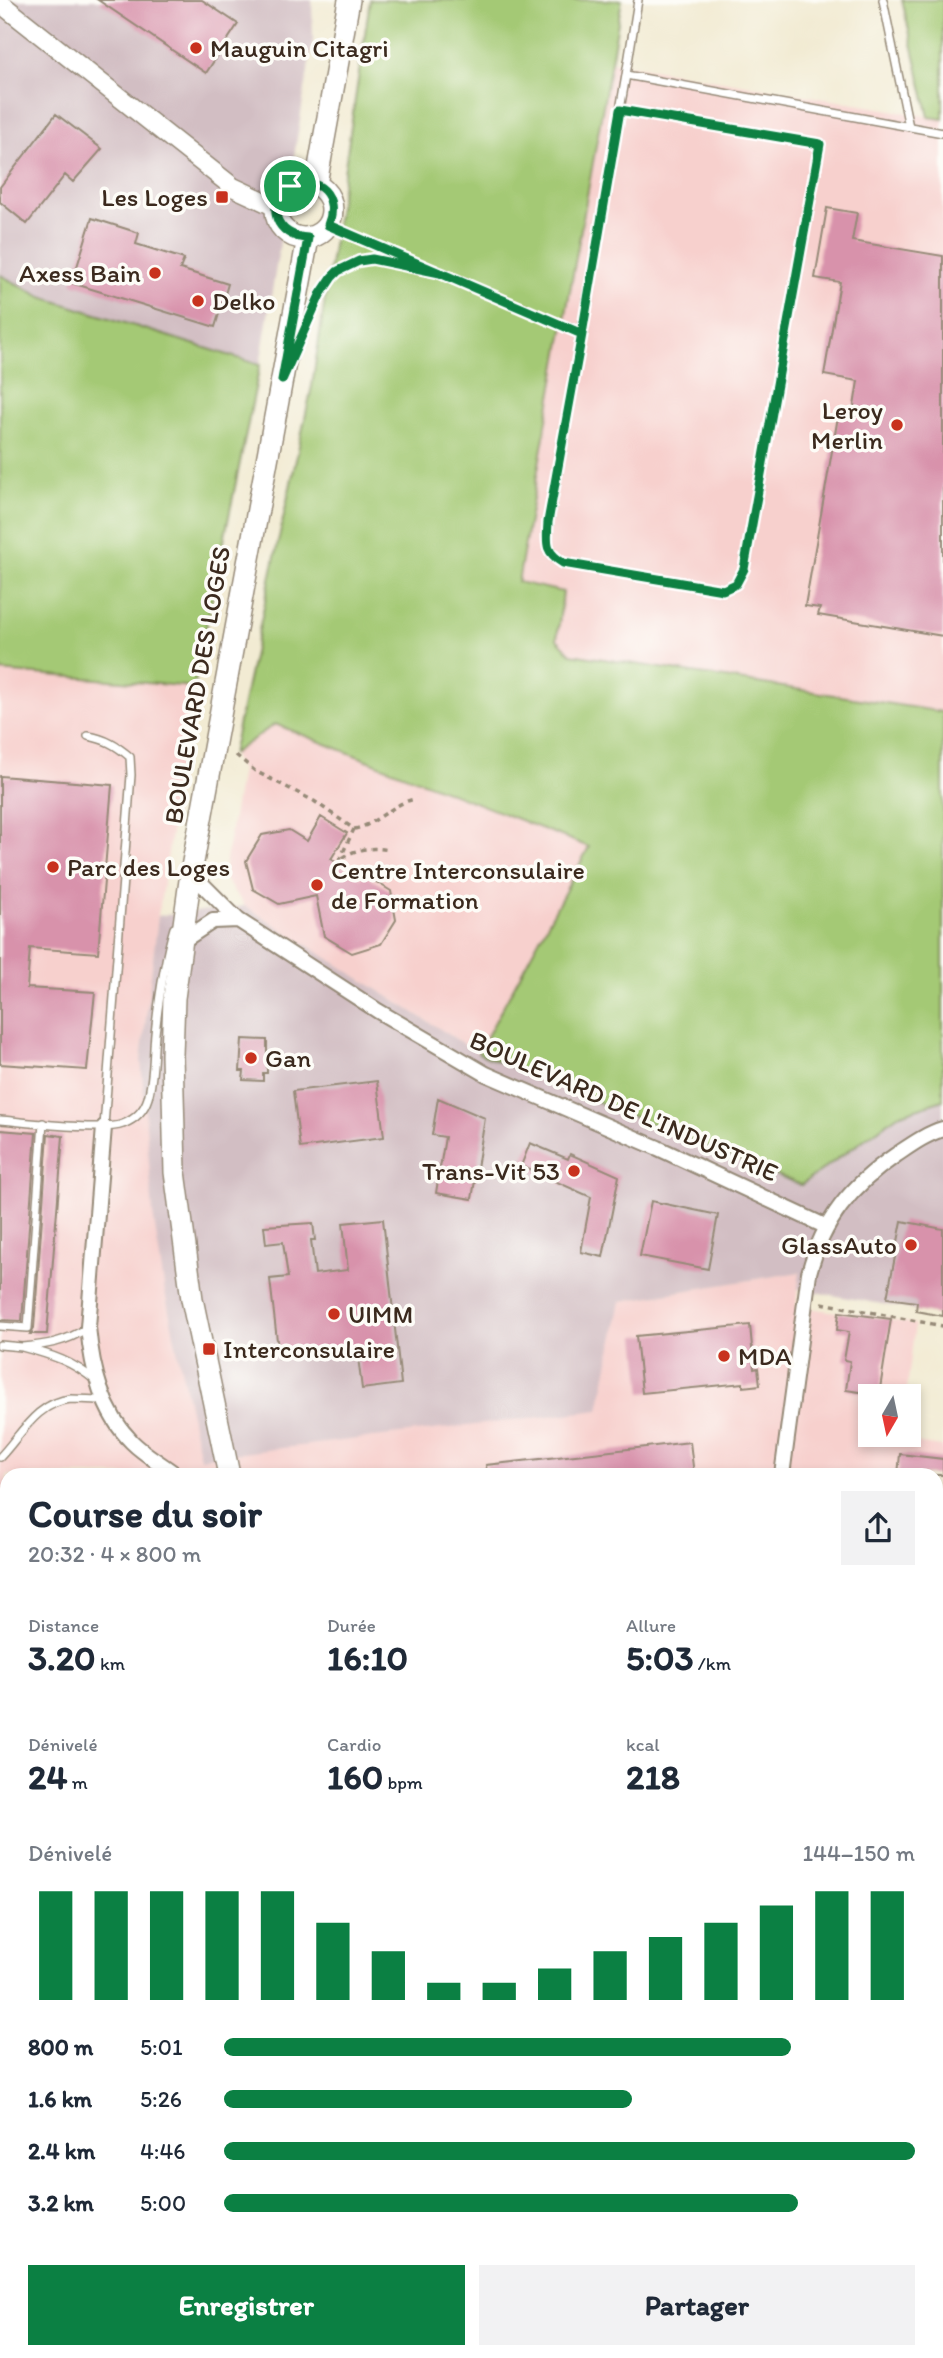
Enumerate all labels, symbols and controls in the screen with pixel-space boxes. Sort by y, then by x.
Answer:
place label: Mauguin Citagri [210,32,389,64]
marker: Mauguin Citagri [188,40,204,56]
pin [260,156,320,216]
icon: arrive [271,167,309,205]
place label: Les Loges [101,181,208,213]
marker: Les Loges [214,189,230,205]
place label: Axess Bain [19,257,141,289]
marker: Axess Bain [147,265,163,281]
place label: Delko [212,285,275,317]
marker: Delko [190,293,206,309]
place label: Leroy Merlin [811,394,883,456]
marker: Leroy Merlin [889,417,905,433]
street label: BOULEVARD DES LOGES [157,544,237,826]
place label: Parc des Loges [67,851,230,883]
place label: Centre Interconsulaire de Formation [331,854,585,916]
marker: Parc des Loges [45,859,61,875]
marker: Centre Interconsulaire de Formation [309,877,325,893]
street label: BOULEVARD DE L'INDUSTRIE [465,1023,783,1189]
place label: Gan [265,1042,311,1074]
marker: Gan [243,1050,259,1066]
place label: Trans-Vit 53 [422,1155,560,1187]
marker: Trans-Vit 53 [566,1163,582,1179]
place label: GlassAuto [781,1229,897,1261]
marker: GlassAuto [903,1237,919,1253]
place label: UIMM [348,1298,413,1330]
marker: UIMM [326,1306,342,1322]
place label: Interconsulaire [223,1333,395,1365]
place label: MDA [738,1340,792,1372]
marker: Interconsulaire [201,1341,217,1357]
marker: MDA [716,1348,732,1364]
north arrow [858,1384,920,1447]
map controls [858,1384,921,1447]
text: Course du soir [28,1491,262,1537]
button: share [841,1491,915,1565]
text: 20:32 · 4 × 800 m [28,1540,201,1568]
text: Distance [28,1614,99,1637]
text: Durée [327,1614,376,1637]
text: Allure [626,1614,676,1637]
text: 3.20 [28,1637,96,1679]
text: 16:10 [327,1637,408,1679]
text: 5:03 [626,1637,694,1679]
text: km [96,1652,125,1675]
text: /km [694,1652,731,1675]
text: Dénivelé [28,1733,98,1756]
text: Cardio [327,1733,381,1756]
text: kcal [626,1733,660,1756]
text: 24 [28,1756,67,1798]
text: 160 [327,1756,383,1798]
text: 218 [626,1756,680,1798]
text: m [67,1771,88,1794]
text: bpm [383,1771,423,1794]
text: Dénivelé [28,1839,112,1867]
text: 144–150 m [802,1839,915,1867]
text: 800 m [28,2033,93,2061]
text: 5:01 [140,2033,183,2061]
text: 1.6 km [28,2085,92,2113]
text: 5:26 [140,2085,182,2113]
text: 2.4 km [28,2137,95,2165]
text: 4:46 [140,2137,185,2165]
text: 3.2 km [28,2189,94,2217]
text: 5:00 [140,2189,186,2217]
button: Enregistrer [28,2265,465,2345]
button: Partager [479,2265,915,2345]

